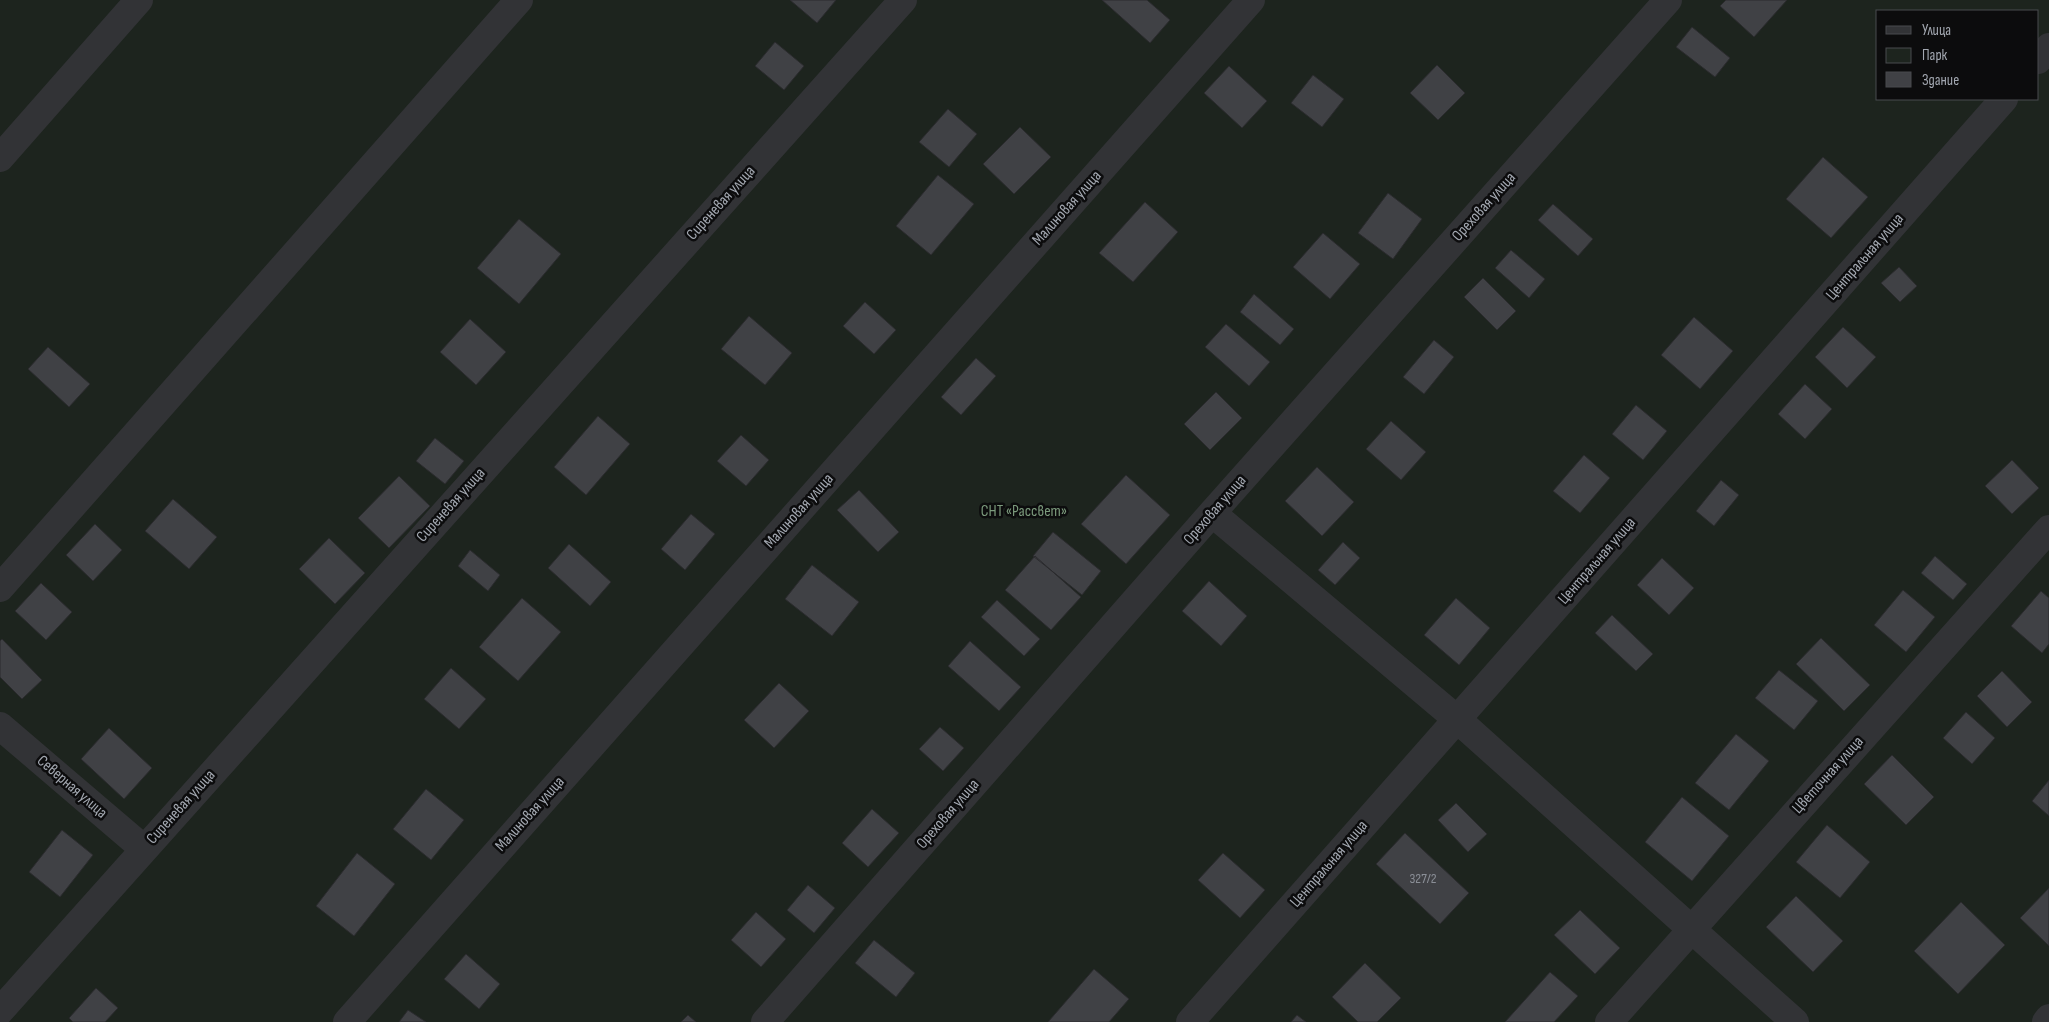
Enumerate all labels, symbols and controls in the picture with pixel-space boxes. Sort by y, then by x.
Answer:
legend [1876,10,2039,100]
text: Улица [1922,21,1951,40]
text: Парк [1922,46,1948,65]
text: Здание [1922,71,1959,90]
street label: Сиреневая улица [683,162,759,244]
street label: Малиновая улица [1028,167,1106,249]
street label: Ореховая улица [1448,169,1520,245]
street label: Центральная улица [1822,210,1908,304]
street label: Сиреневая улица [413,464,489,546]
street label: Малиновая улица [760,470,838,552]
street label: Ореховая улица [1180,471,1250,549]
park label: СНТ «Рассвет» [981,502,1067,521]
street label: Центральная улица [1554,514,1640,608]
street label: Цветочная улица [1788,732,1868,818]
street label: Северная улица [33,751,111,823]
street label: Сиреневая улица [143,766,219,848]
street label: Малиновая улица [491,773,569,855]
street label: Ореховая улица [913,775,983,853]
street label: Центральная улица [1286,817,1372,911]
house number: 327/2 [1409,870,1437,887]

